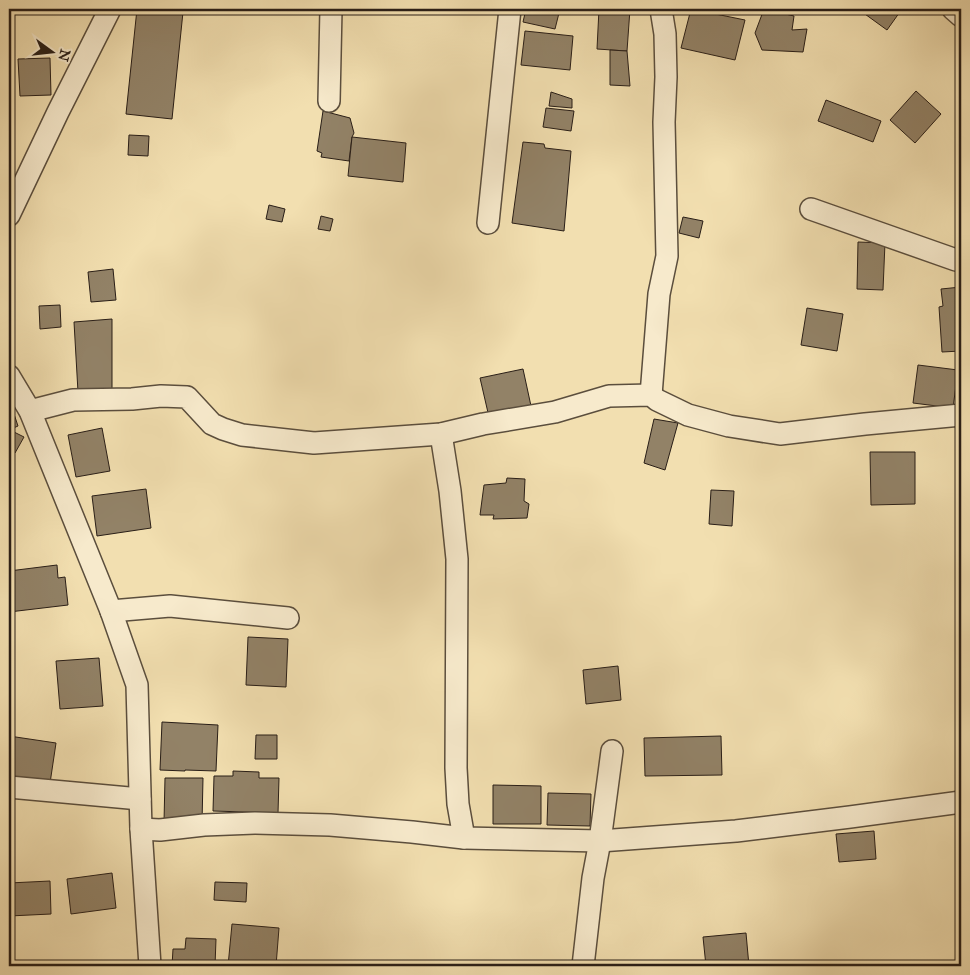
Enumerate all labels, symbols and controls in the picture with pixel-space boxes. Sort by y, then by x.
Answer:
north arrow [28,28,78,78]
text: N [54,47,74,63]

